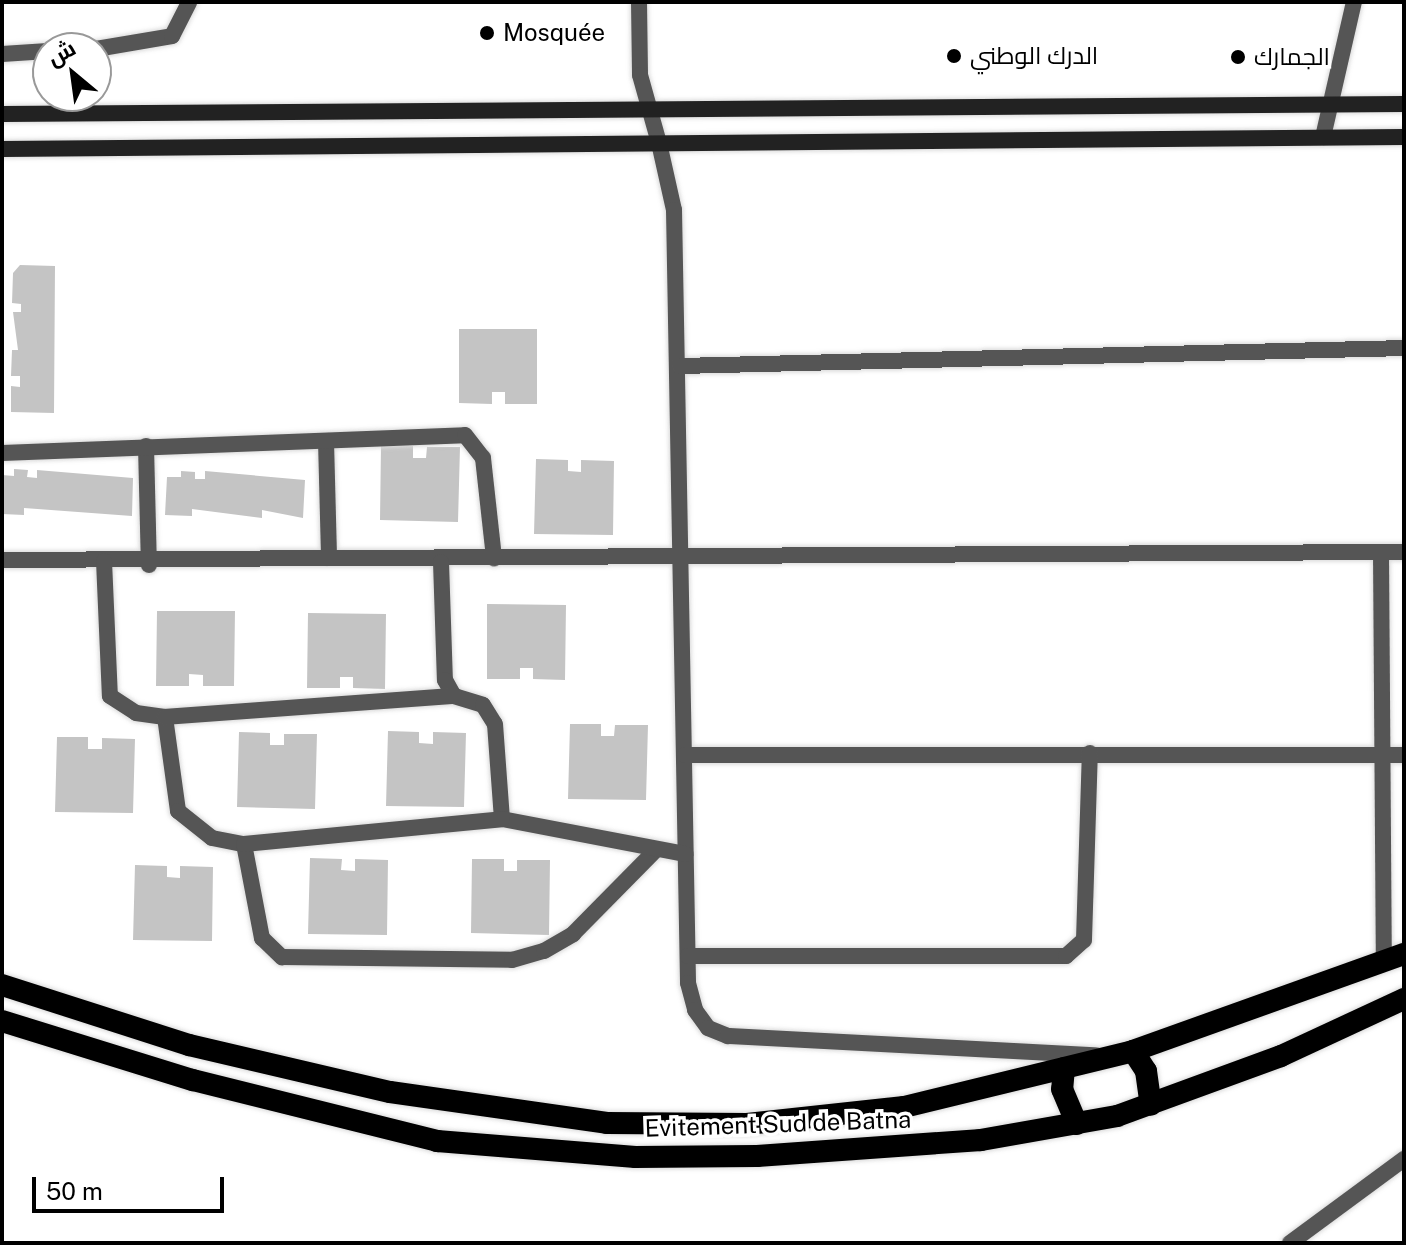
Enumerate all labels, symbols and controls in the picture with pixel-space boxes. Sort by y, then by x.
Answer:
place label: Mosquée [503,19,605,47]
marker: Mosquée [478,24,496,42]
north arrow [32,32,112,112]
text: ش [43,35,80,71]
place label: الدرك الوطني [970,42,1098,70]
place label: الجمارك [1254,43,1330,71]
marker: الدرك الوطني [945,47,963,65]
marker: الجمارك [1229,48,1247,66]
street label: Evitement Sud de Batna [644,1105,912,1143]
scale bar [36,1161,228,1211]
text: 50 m [46,1177,103,1205]

